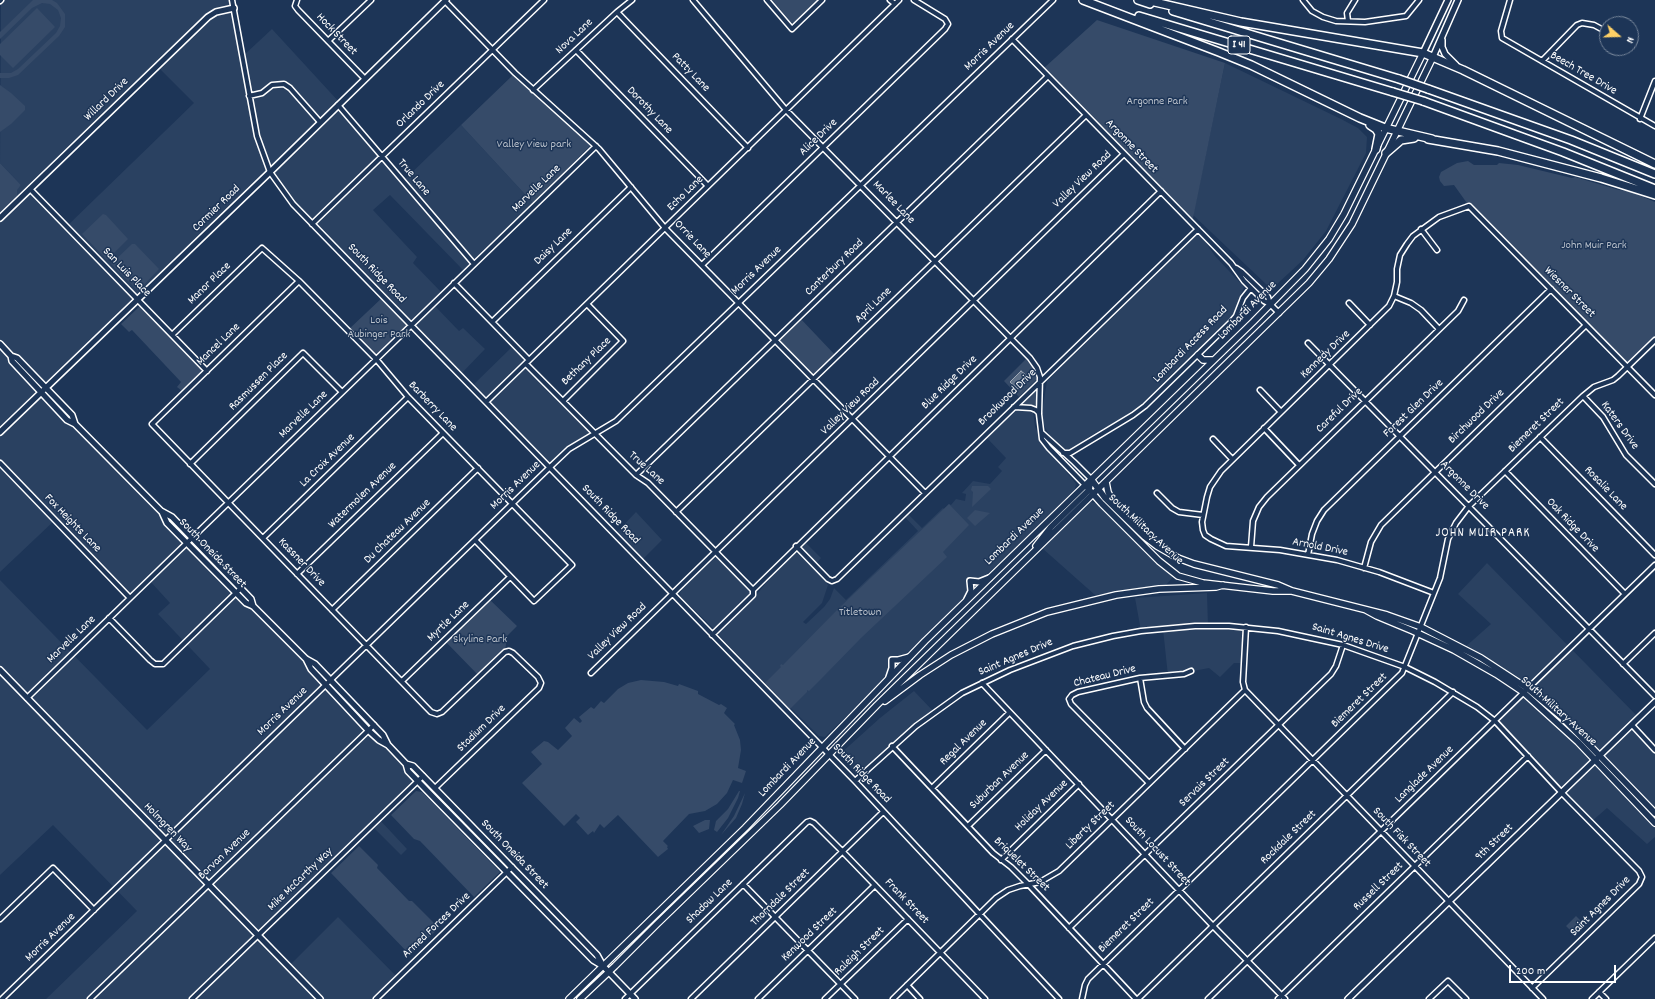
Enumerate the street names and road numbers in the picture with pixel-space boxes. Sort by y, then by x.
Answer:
street label: Hock Street [312,11,360,59]
street label: Nova Lane [553,16,597,58]
street label: Morris Avenue [962,20,1018,74]
road number: I 41 [1228,36,1250,54]
street label: Beech Tree Drive [1547,49,1619,99]
street label: Patty Lane [668,50,712,96]
street label: Willard Drive [82,75,132,125]
street label: Orlando Drive [394,78,448,132]
street label: Dorothy Lane [623,84,675,138]
street label: Alice Drive [797,116,841,160]
street label: Argonne Street [1102,117,1160,177]
street label: Valley View Road [1051,148,1115,212]
street label: True Lane [393,157,433,199]
street label: Marvelle Lane [510,162,564,216]
street label: Echo Lane [665,173,707,215]
street label: Marlee Lane [869,178,917,228]
street label: Cormier Road [190,183,244,235]
street label: Orrie Lane [670,218,714,262]
street label: Daisy Lane [532,225,576,269]
street label: Canterbury Road [803,236,867,300]
street label: South Ridge Road [344,241,408,307]
street label: Morris Avenue [729,244,785,298]
street label: San Luis Place [99,245,153,301]
street label: Manor Place [185,260,235,308]
street label: Wiesner Street [1540,264,1598,322]
street label: Lombardi Avenue [1216,279,1280,343]
street label: April Lane [853,285,895,327]
street label: Lombardi Access Road [1151,304,1231,386]
street label: Mancel Lane [194,321,244,369]
street label: Kennedy Drive [1298,328,1354,382]
street label: Bethany Place [559,335,615,389]
street label: Rasmussen Place [226,349,292,415]
street label: Blue Ridge Drive [919,353,981,413]
street label: Brookwood Drive [976,367,1040,429]
street label: Valley View Road [819,375,883,439]
street label: Forest Glen Drive [1381,377,1447,441]
street label: Barberry Lane [405,379,459,435]
street label: Careful Drive [1314,385,1366,437]
street label: Birchwood Drive [1446,387,1508,447]
street label: Marvelle Lane [277,388,331,442]
street label: Biemeret Street [1506,396,1568,456]
street label: Katers Drive [1597,399,1641,453]
street label: La Croix Avenue [297,431,359,491]
street label: True Lane [625,449,667,489]
street label: Argonne Drive [1436,458,1492,514]
street label: Morris Avenue [488,459,544,513]
street label: Watermolen Avenue [326,460,400,532]
street label: Rosalie Lane [1580,464,1630,514]
street label: South Ridge Road [578,482,642,548]
street label: South Military Avenue [1104,491,1186,569]
street label: Fox Heights Lane [40,492,104,556]
street label: Oak Ridge Drive [1542,496,1602,556]
street label: Du Chateau Avenue [362,497,434,567]
street label: Lombardi Avenue [982,505,1048,569]
street label: South Oneida Street [175,516,249,592]
street label: Kassner Drive [274,536,328,590]
street label: Arnold Drive [1291,536,1349,560]
street label: Myrtle Lane [425,598,473,646]
street label: Valley View Road [586,600,650,664]
street label: Marvelle Lane [45,613,99,667]
street label: Saint Agnes Drive [1310,621,1390,657]
street label: Saint Agnes Drive [977,636,1055,680]
street label: Chateau Drive [1072,662,1138,692]
street label: Biemeret Street [1329,671,1391,731]
street label: South Military Avenue [1517,674,1599,750]
street label: Morris Avenue [255,685,311,739]
street label: Stadium Drive [455,702,509,756]
street label: Regal Avenue [937,717,991,769]
street label: Lombardi Avenue [756,735,820,801]
street label: South Ridge Road [829,741,893,807]
street label: Langlade Avenue [1393,743,1457,807]
street label: Suburban Avenue [967,749,1033,813]
street label: Servais Street [1177,755,1233,811]
street label: Holiday Avenue [1012,777,1072,835]
street label: Liberty Street [1063,799,1119,853]
street label: Holmgren Way [140,800,194,856]
street label: South Fisk Street [1369,805,1433,871]
street label: Rockdale Street [1258,808,1320,868]
street label: South Locust Street [1121,814,1193,890]
street label: South Oneida Street [477,817,551,893]
street label: 9th Street [1473,821,1517,865]
street label: Borvan Avenue [196,826,254,884]
street label: Briquelet Street [990,835,1052,895]
street label: Mike McCarthy Way [265,845,337,915]
street label: Russell Street [1351,860,1407,914]
street label: Thorndale Street [748,866,814,930]
street label: Saint Agnes Drive [1568,874,1634,940]
street label: Shadow Lane [684,876,736,928]
street label: Frank Street [881,876,931,928]
street label: Armed Forces Drive [400,890,474,962]
street label: Biemeret Street [1096,896,1158,956]
street label: Kenwood Street [779,905,841,965]
street label: Morris Avenue [23,911,79,965]
street label: Raleigh Street [832,924,888,980]

